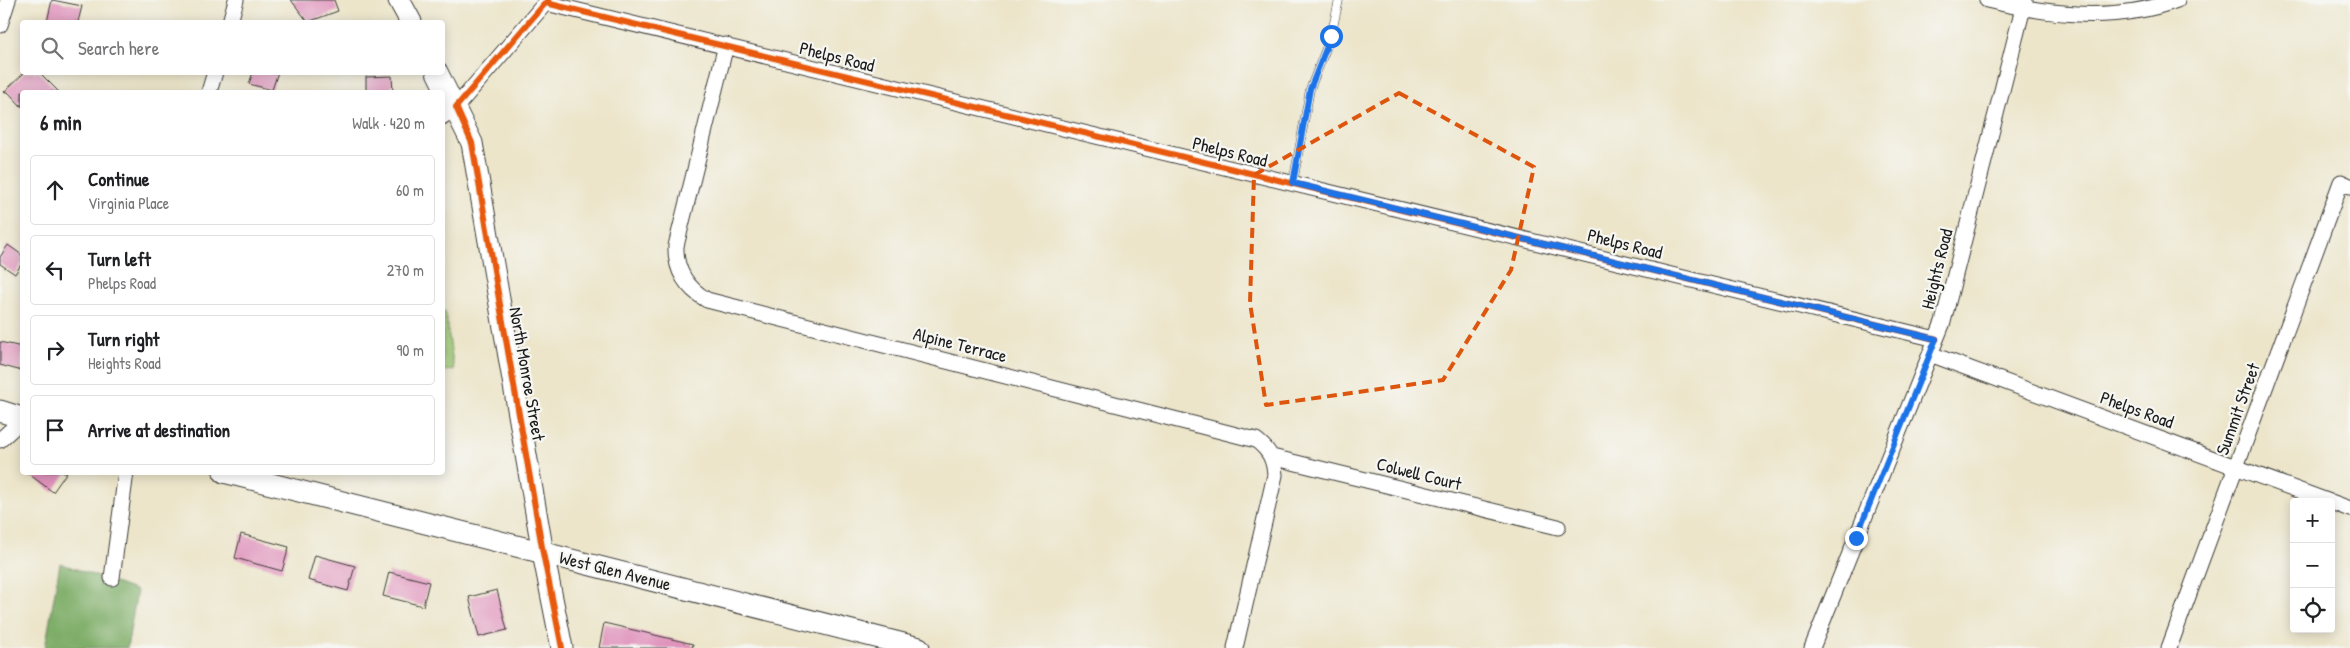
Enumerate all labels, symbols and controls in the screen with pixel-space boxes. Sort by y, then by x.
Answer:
search box [20,20,445,75]
route start [1320,25,1343,48]
icon: search [38,34,66,62]
text: Search here [78,35,159,61]
street label: Phelps Road [797,35,877,78]
text: 6 min [40,108,82,137]
text: Walk · 420 m [352,112,425,134]
street label: Phelps Road [1190,130,1270,173]
text: Continue [88,166,149,192]
icon: ahead [41,176,69,204]
text: 60 m [396,179,424,201]
text: Virginia Place [88,192,169,214]
street label: Phelps Road [1585,222,1665,265]
street label: Heights Road [1914,226,1959,312]
text: Turn left [88,246,151,272]
icon: left [41,256,69,284]
text: 270 m [387,259,424,281]
text: Phelps Road [88,272,156,294]
street label: North Monroe Street [503,305,552,443]
street label: Alpine Terrace [911,321,1009,368]
text: Turn right [88,326,159,352]
icon: right [41,336,69,364]
text: 90 m [396,339,424,361]
text: Heights Road [88,352,161,374]
street label: Summit Street [2209,359,2266,458]
street label: Phelps Road [2097,385,2177,434]
icon: arrive [41,416,69,444]
text: Arrive at destination [88,417,230,443]
street label: Colwell Court [1374,451,1465,496]
map controls [2290,498,2335,633]
button: + [2290,498,2335,543]
route end [1845,527,1868,550]
button: − [2290,543,2335,588]
street label: West Glen Avenue [557,545,673,596]
button: locate [2290,588,2335,633]

